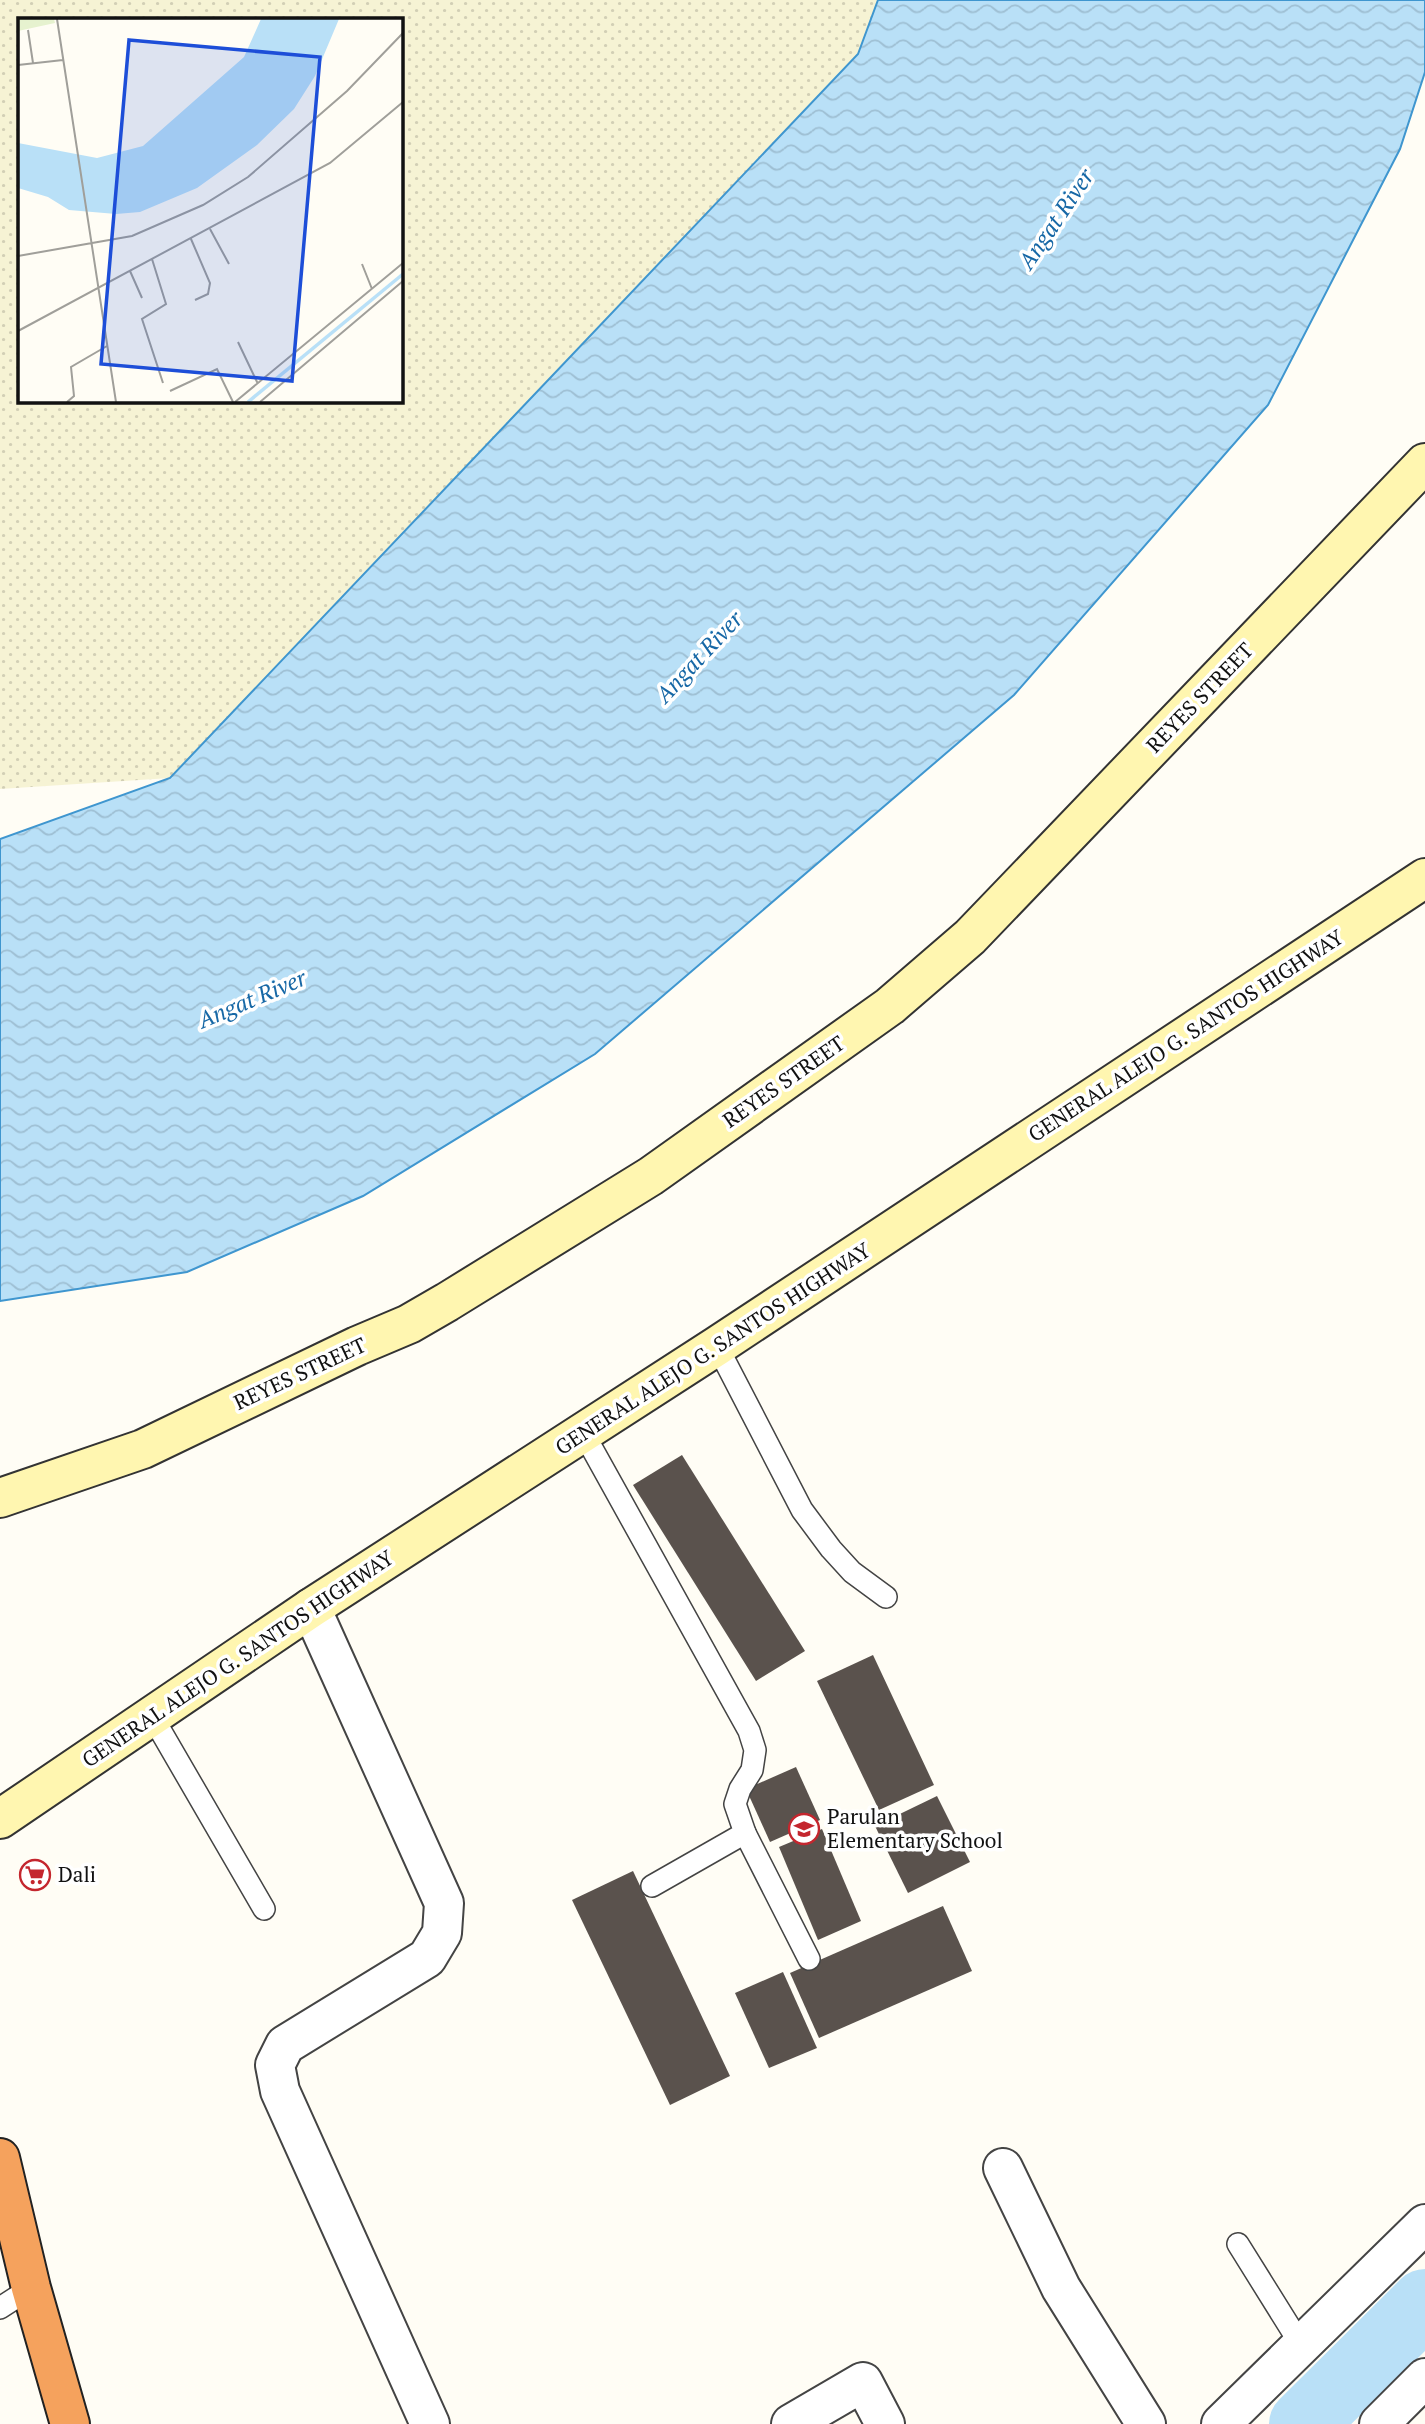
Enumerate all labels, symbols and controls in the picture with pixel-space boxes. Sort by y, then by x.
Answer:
inset map [18,18,402,402]
water label: Angat River [1010,162,1101,277]
water label: Angat River [647,603,750,711]
street label: REYES STREET [1140,636,1259,758]
street label: GENERAL ALEJO G. SANTOS HIGHWAY [1023,922,1349,1148]
water label: Angat River [191,961,312,1036]
street label: REYES STREET [717,1029,850,1134]
street label: GENERAL ALEJO G. SANTOS HIGHWAY [550,1235,876,1461]
street label: REYES STREET [229,1330,370,1416]
street label: GENERAL ALEJO G. SANTOS HIGHWAY [76,1543,399,1773]
place label: Parulan Elementary School [827,1802,1003,1854]
school or university icon: Parulan Elementary School [787,1812,821,1846]
supermarket icon: Dali [18,1858,52,1892]
place label: Dali [58,1860,96,1888]

